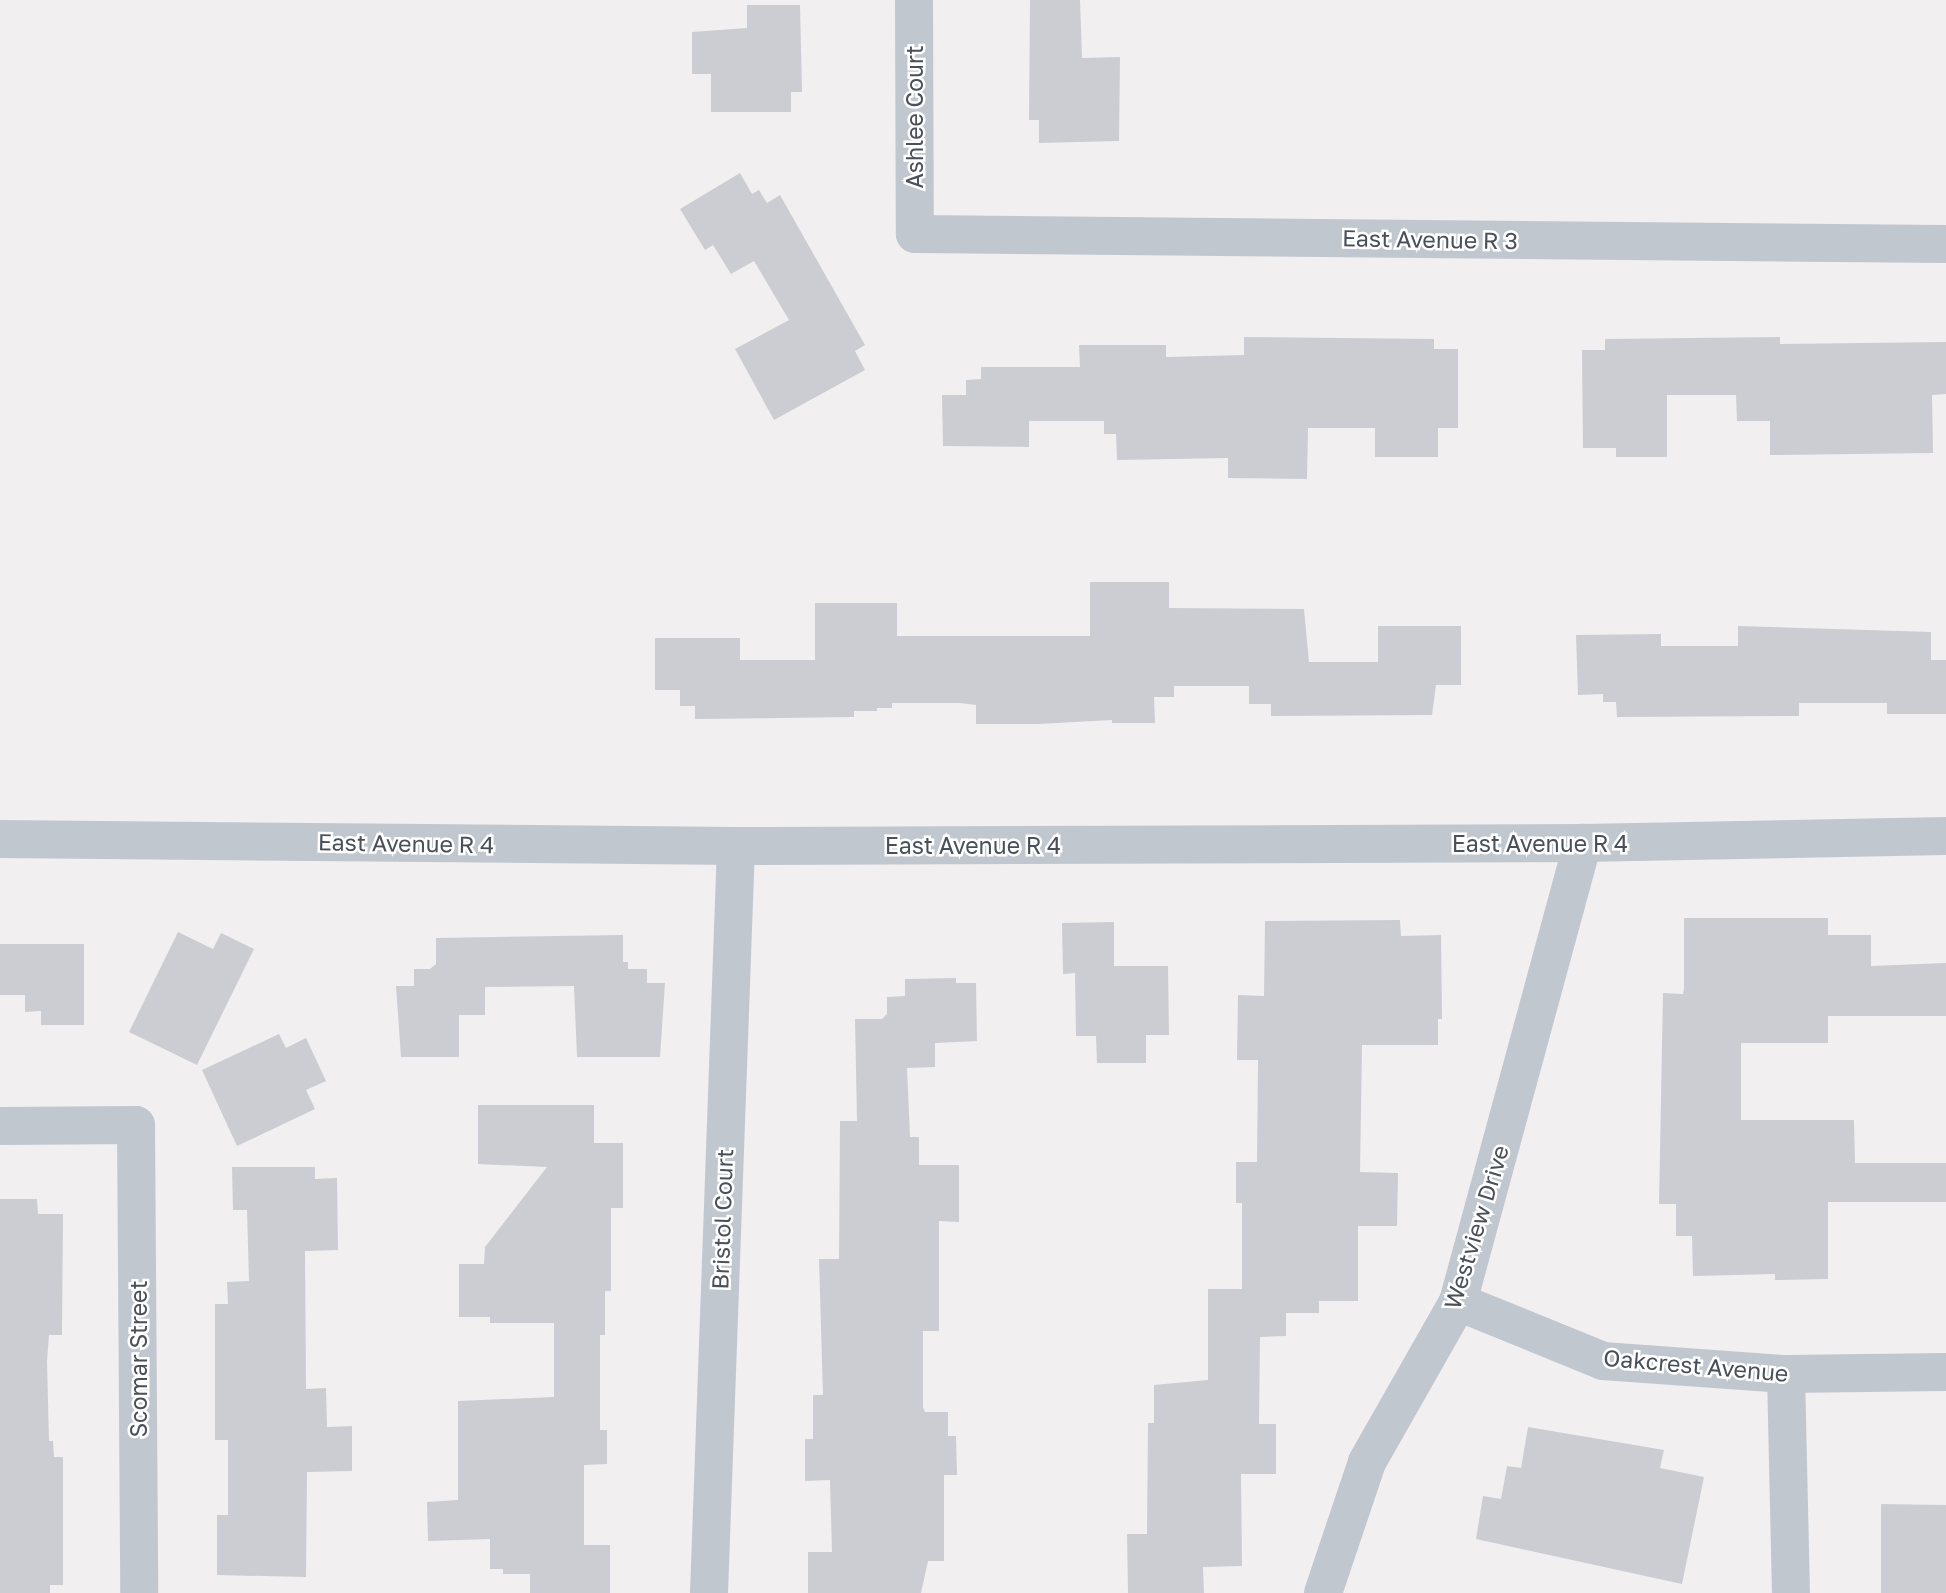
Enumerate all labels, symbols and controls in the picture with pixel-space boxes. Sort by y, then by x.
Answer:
street label: Ashlee Court [900,45,928,189]
street label: East Avenue R 3 [1342,224,1518,254]
street label: East Avenue R 4 [318,828,494,858]
street label: East Avenue R 4 [1452,829,1628,857]
street label: East Avenue R 4 [885,831,1061,859]
street label: Westview Drive [1438,1142,1514,1312]
street label: Bristol Court [706,1148,738,1290]
street label: Scomar Street [124,1280,152,1438]
street label: Oakcrest Avenue [1602,1343,1790,1387]

